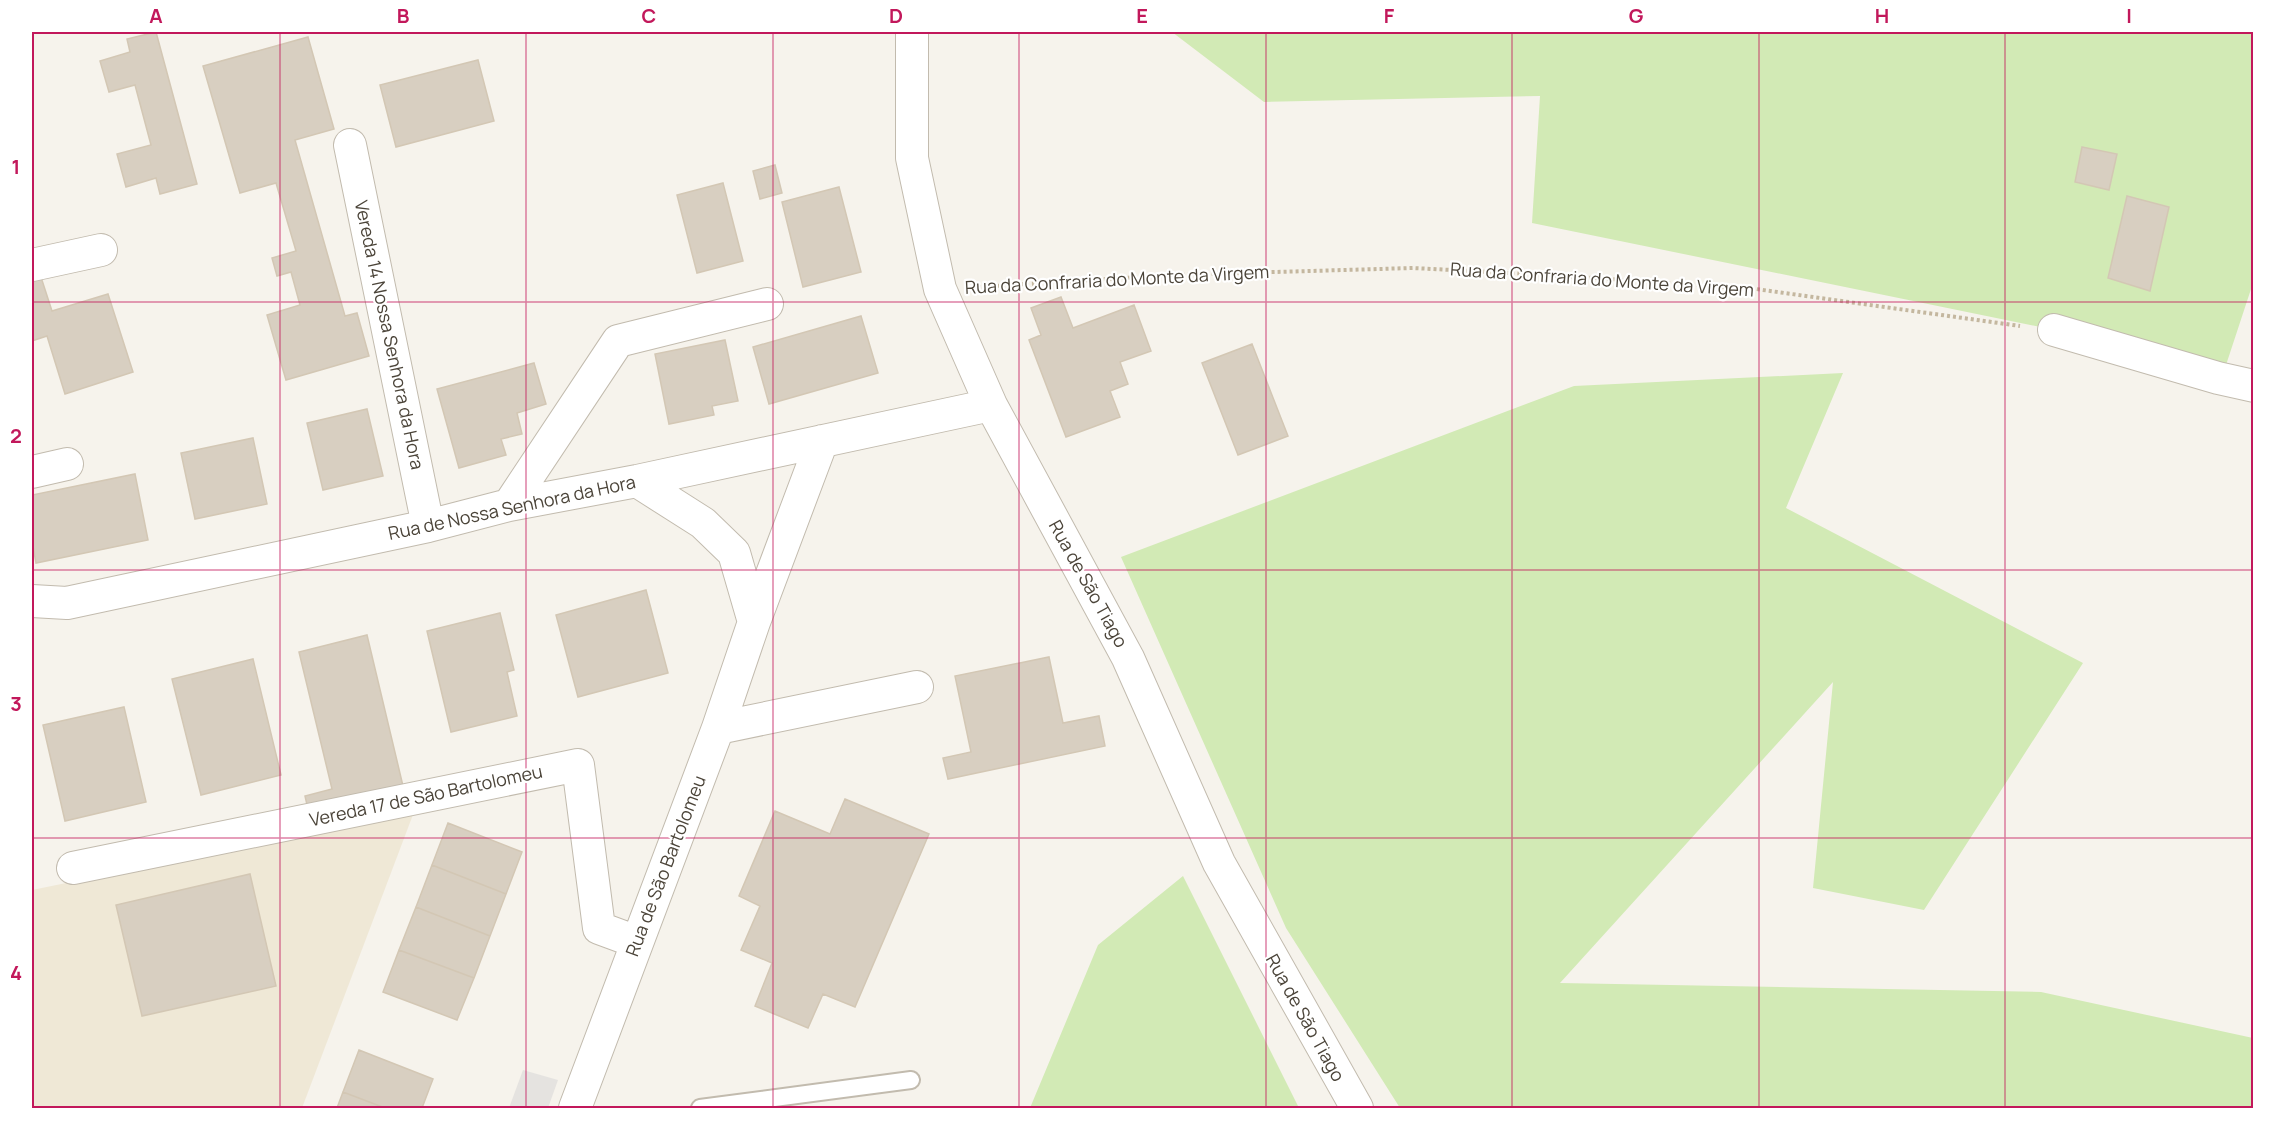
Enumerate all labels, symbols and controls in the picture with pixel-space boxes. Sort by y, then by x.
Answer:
text: A [149,2,163,29]
text: B [397,2,410,29]
text: C [642,2,656,29]
text: D [889,2,903,29]
text: E [1136,2,1148,29]
text: F [1384,2,1395,29]
text: G [1629,2,1644,29]
text: H [1875,2,1889,29]
text: I [2126,2,2132,29]
text: 1 [12,153,20,180]
street label: Vereda 14 Nossa Senhora da Hora [350,198,430,472]
street label: Rua da Confraria do Monte da Virgem [1449,256,1755,302]
street label: Rua da Confraria do Monte da Virgem [964,259,1270,299]
text: 2 [10,422,22,449]
street label: Rua de Nossa Senhora da Hora [386,469,638,545]
street label: Rua de São Tiago [1044,516,1134,651]
text: 3 [10,690,22,717]
street label: Vereda 17 de São Bartolomeu [307,759,544,831]
street label: Rua de São Bartolomeu [619,772,711,960]
street label: Rua de São Tiago [1261,950,1351,1085]
text: 4 [10,959,22,986]

